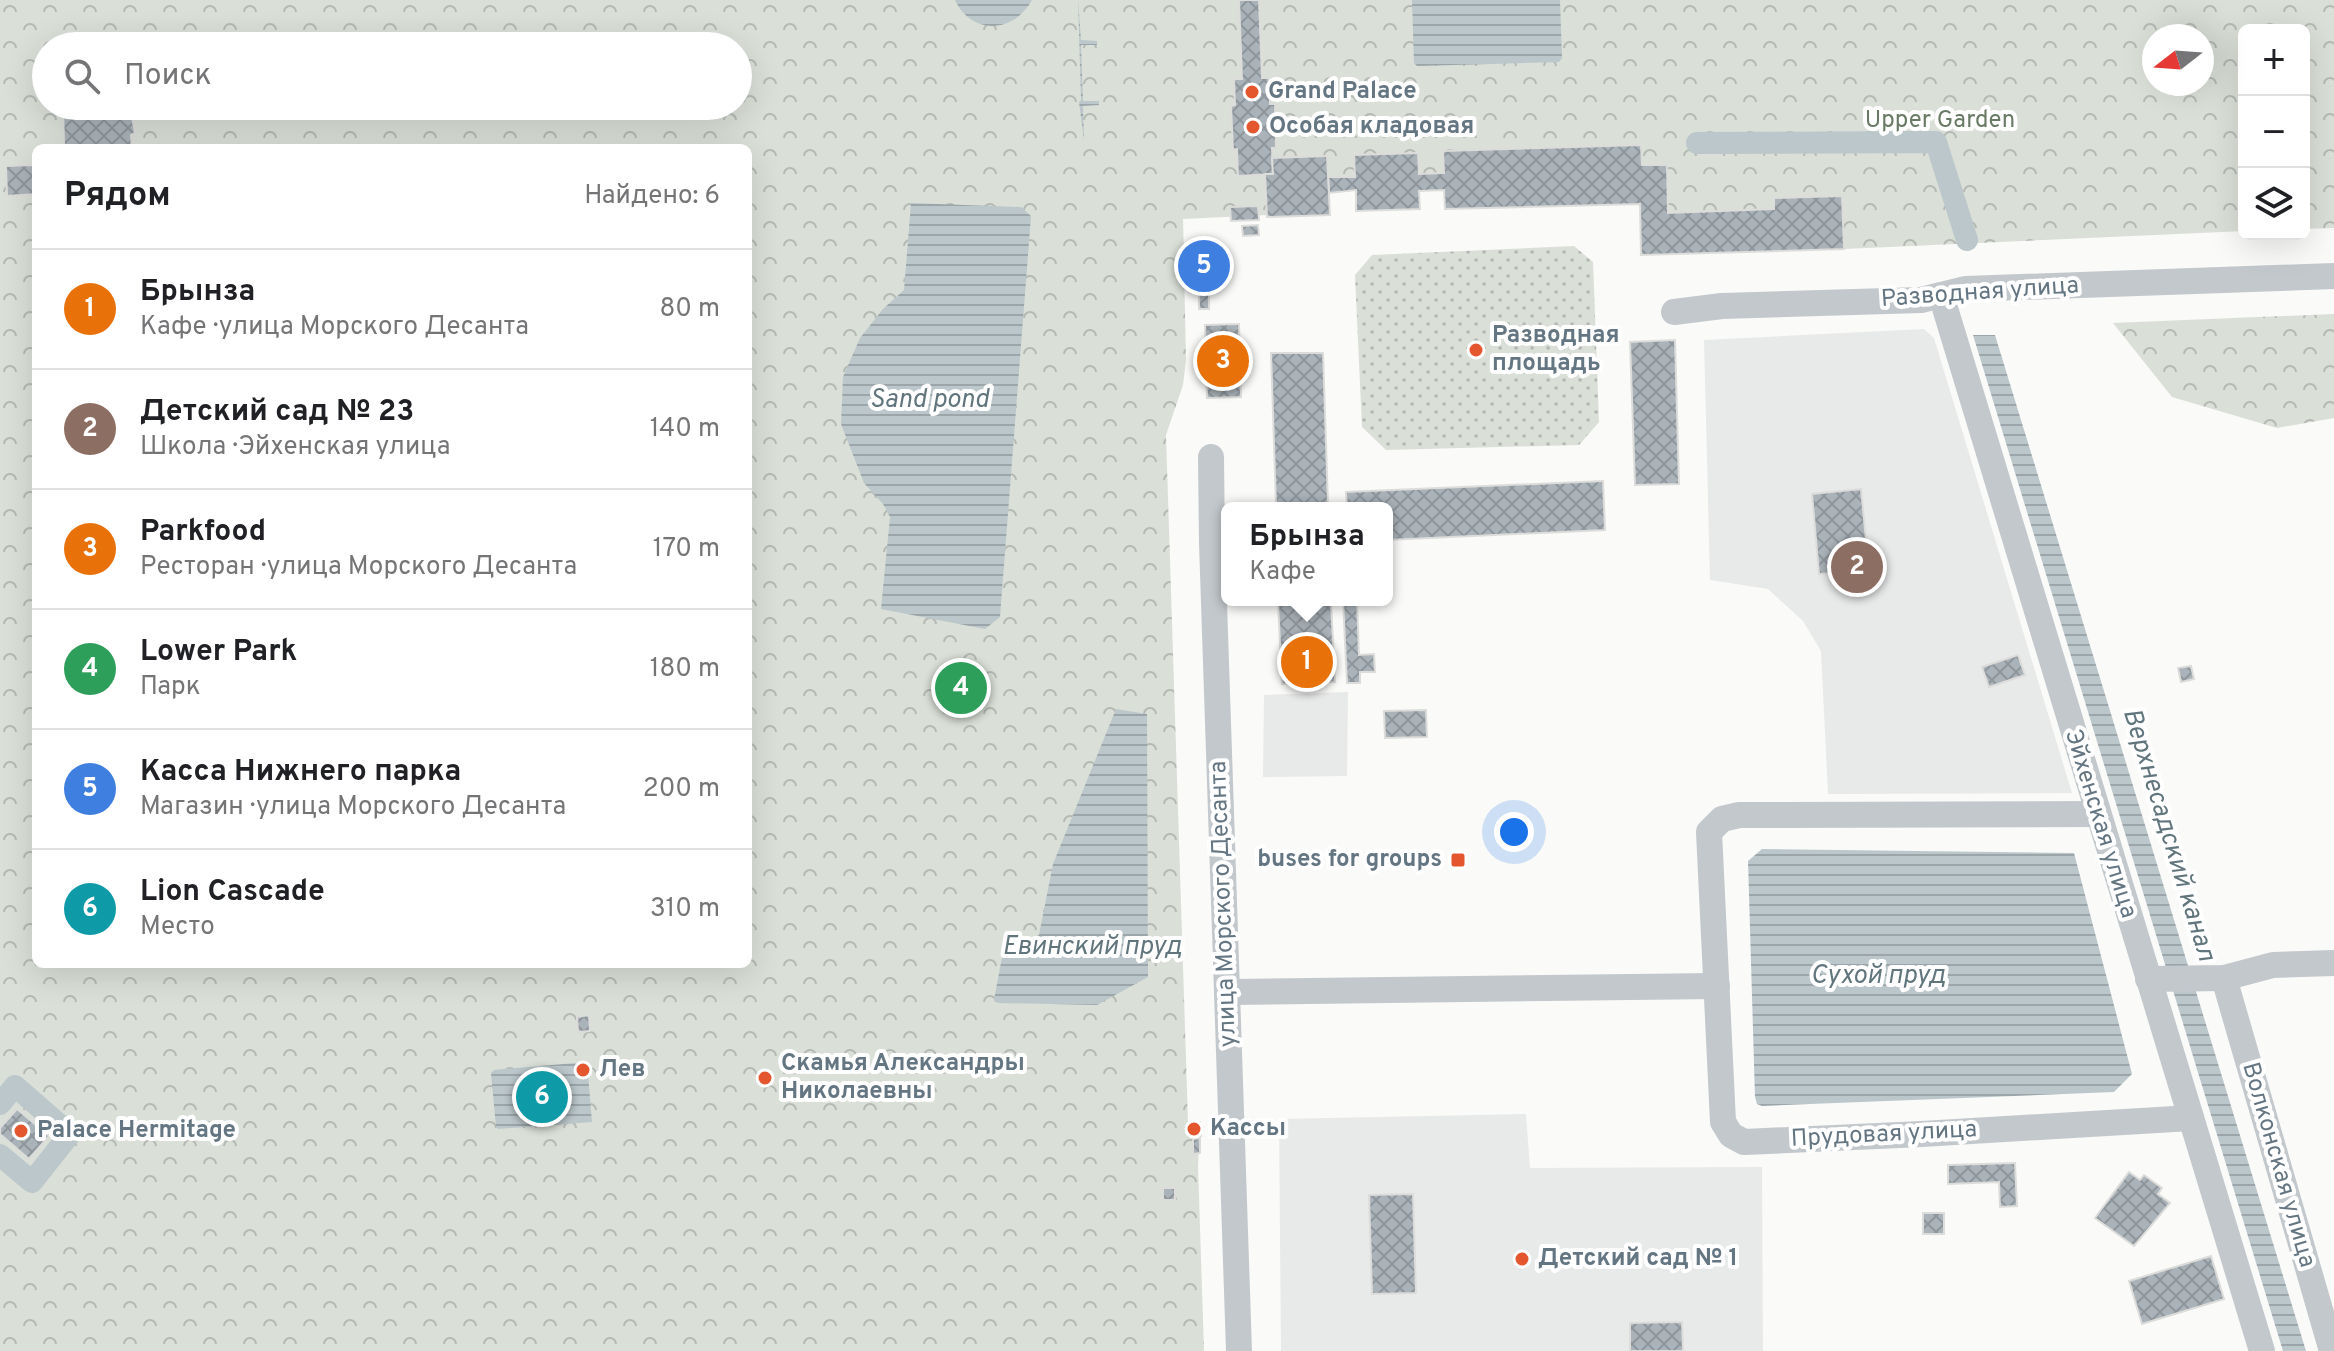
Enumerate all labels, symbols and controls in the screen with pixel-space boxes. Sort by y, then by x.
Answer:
north arrow [2142,24,2214,96]
map controls [2238,24,2310,240]
button: + [2238,24,2310,96]
search box [32,32,752,120]
icon: search [60,54,104,98]
text: Поиск [124,58,212,95]
place label: Grand Palace [1268,77,1417,107]
marker: Grand Palace [1243,83,1261,101]
button: − [2238,96,2310,168]
park label: Upper Garden [1865,106,2015,136]
place label: Особая кладовая [1269,112,1474,142]
marker: Особая кладовая [1244,118,1262,136]
button: layers [2238,168,2310,240]
text: Рядом [64,175,171,218]
text: Найдено: 6 [584,180,720,213]
pin: 5 [1178,236,1230,296]
street label: Разводная улица [1880,271,2080,315]
text: Брынза [140,274,255,311]
text: 1 [85,293,95,326]
text: 80 m [660,293,720,326]
text: Кафе · улица Морского Десанта [140,311,529,344]
place label: Разводная площадь [1492,321,1620,379]
pin: 3 [1197,331,1249,391]
marker: Разводная площадь [1467,341,1485,359]
water label: Sand pond [869,384,990,417]
text: Детский сад № 23 [140,394,414,431]
text: 2 [82,413,98,446]
text: 140 m [650,413,720,446]
text: Школа · Эйхенская улица [140,431,450,464]
popup [1221,502,1393,606]
text: Parkfood [140,514,266,551]
text: Брынза [1249,519,1365,556]
text: 3 [82,533,98,566]
text: 170 m [653,533,720,566]
pin: 2 [1831,537,1883,597]
text: Ресторан · улица Морского Десанта [140,551,577,584]
text: Кафе [1249,556,1316,589]
pin: 1 [1281,632,1333,692]
text: Lower Park [140,634,297,671]
text: 4 [82,653,98,686]
text: 180 m [650,653,720,686]
pin: 4 [935,658,987,718]
text: Парк [140,671,201,704]
water label: Верхнесадский канал [2114,705,2222,966]
street label: Эйхенская улица [2057,726,2143,922]
text: Касса Нижнего парка [140,754,461,791]
street label: улица Морского Десанта [1204,760,1244,1048]
text: 5 [82,773,98,806]
text: 200 m [643,773,720,806]
text: Магазин · улица Морского Десанта [140,791,566,824]
your location [1494,812,1534,852]
place label: buses for groups [1257,845,1442,875]
marker: buses for groups [1449,851,1467,869]
text: Lion Cascade [140,874,325,911]
text: 6 [82,893,98,926]
text: 310 m [650,893,720,926]
text: Место [140,911,215,944]
water label: Евинский пруд [1002,931,1182,964]
water label: Сухой пруд [1810,960,1946,993]
place label: Скамья Александры Николаевны [781,1049,1025,1107]
place label: Лев [599,1055,645,1085]
street label: Волконская улица [2234,1059,2322,1271]
marker: Лев [574,1061,592,1079]
pin: 6 [516,1067,568,1127]
marker: Скамья Александры Николаевны [756,1069,774,1087]
place label: Кассы [1210,1114,1286,1144]
street label: Прудовая улица [1790,1115,1978,1155]
place label: Palace Hermitage [37,1116,236,1146]
marker: Кассы [1185,1120,1203,1138]
marker: Palace Hermitage [12,1122,30,1140]
place label: Детский сад № 1 [1538,1244,1738,1274]
marker: Детский сад № 1 [1513,1250,1531,1268]

